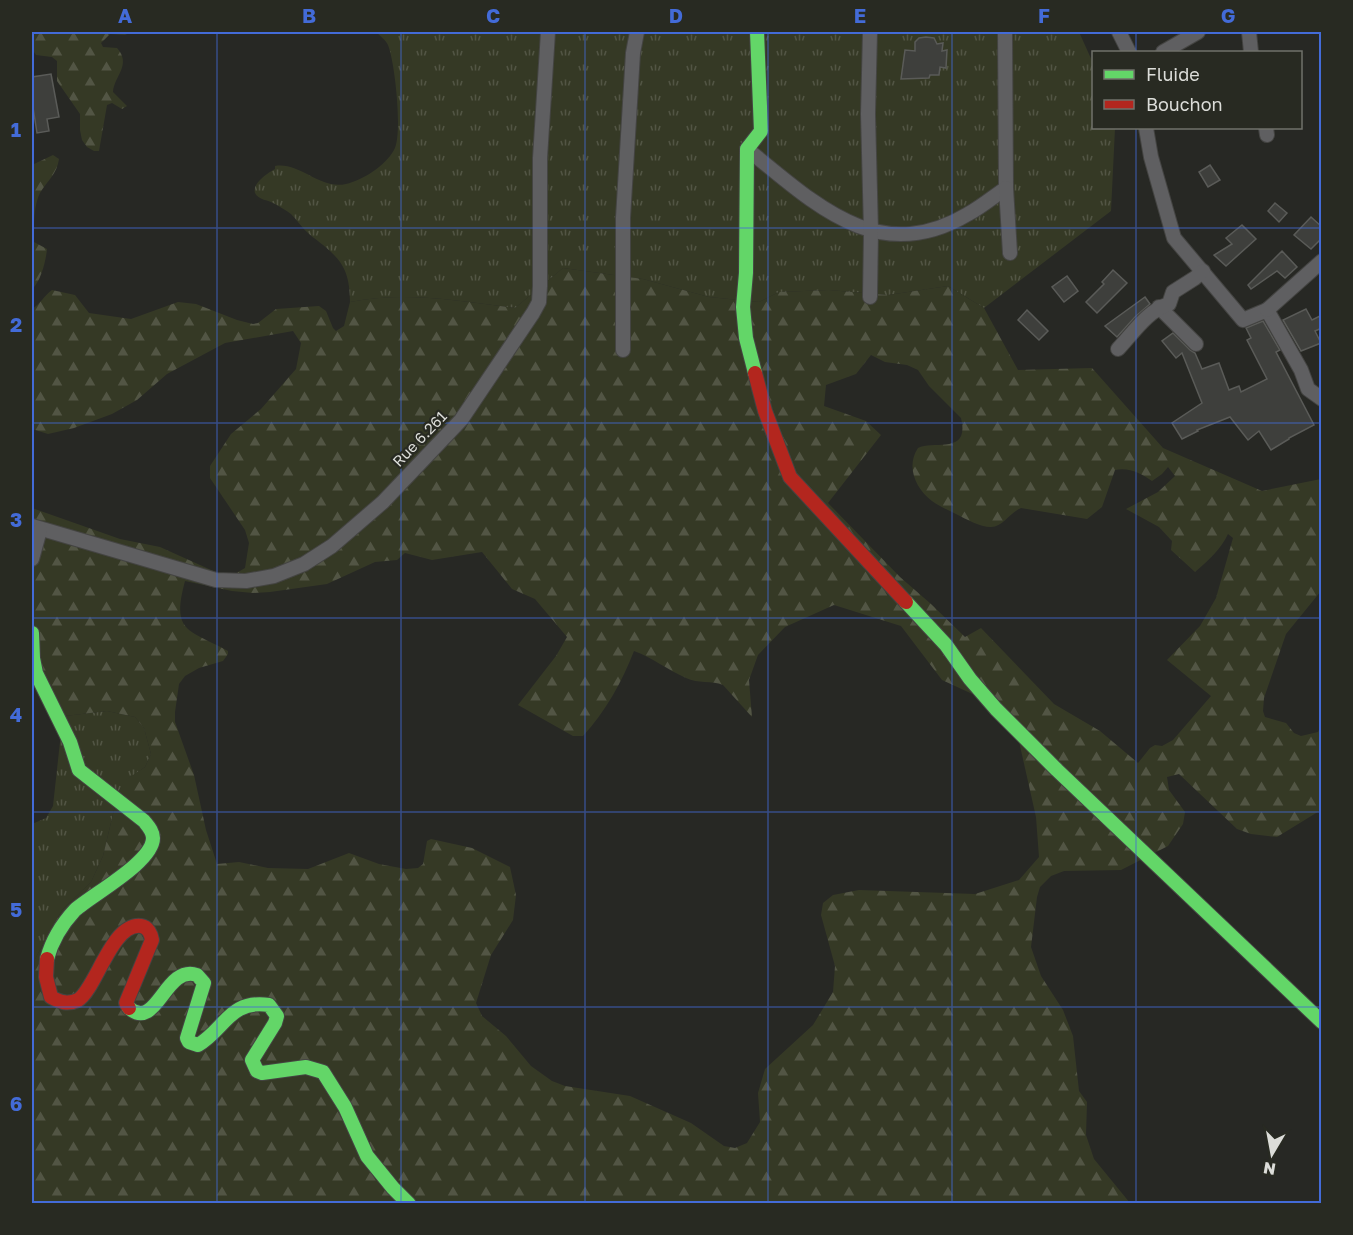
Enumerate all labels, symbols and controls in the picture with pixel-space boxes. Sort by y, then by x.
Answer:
text: A [118,3,132,27]
text: B [302,3,316,27]
text: C [486,3,500,27]
text: D [669,3,683,27]
text: E [854,3,866,27]
text: F [1038,3,1050,27]
text: G [1221,3,1235,27]
legend [1092,51,1302,129]
text: Fluide [1146,63,1200,85]
text: Bouchon [1146,93,1223,115]
text: 1 [11,117,21,141]
text: 2 [10,312,22,336]
street label: Rue 6.261 [388,407,450,470]
text: 3 [10,507,22,531]
text: 4 [10,702,22,726]
text: 5 [10,897,22,921]
text: 6 [10,1091,22,1115]
north arrow [1242,1124,1302,1184]
text: N [1262,1158,1277,1180]

